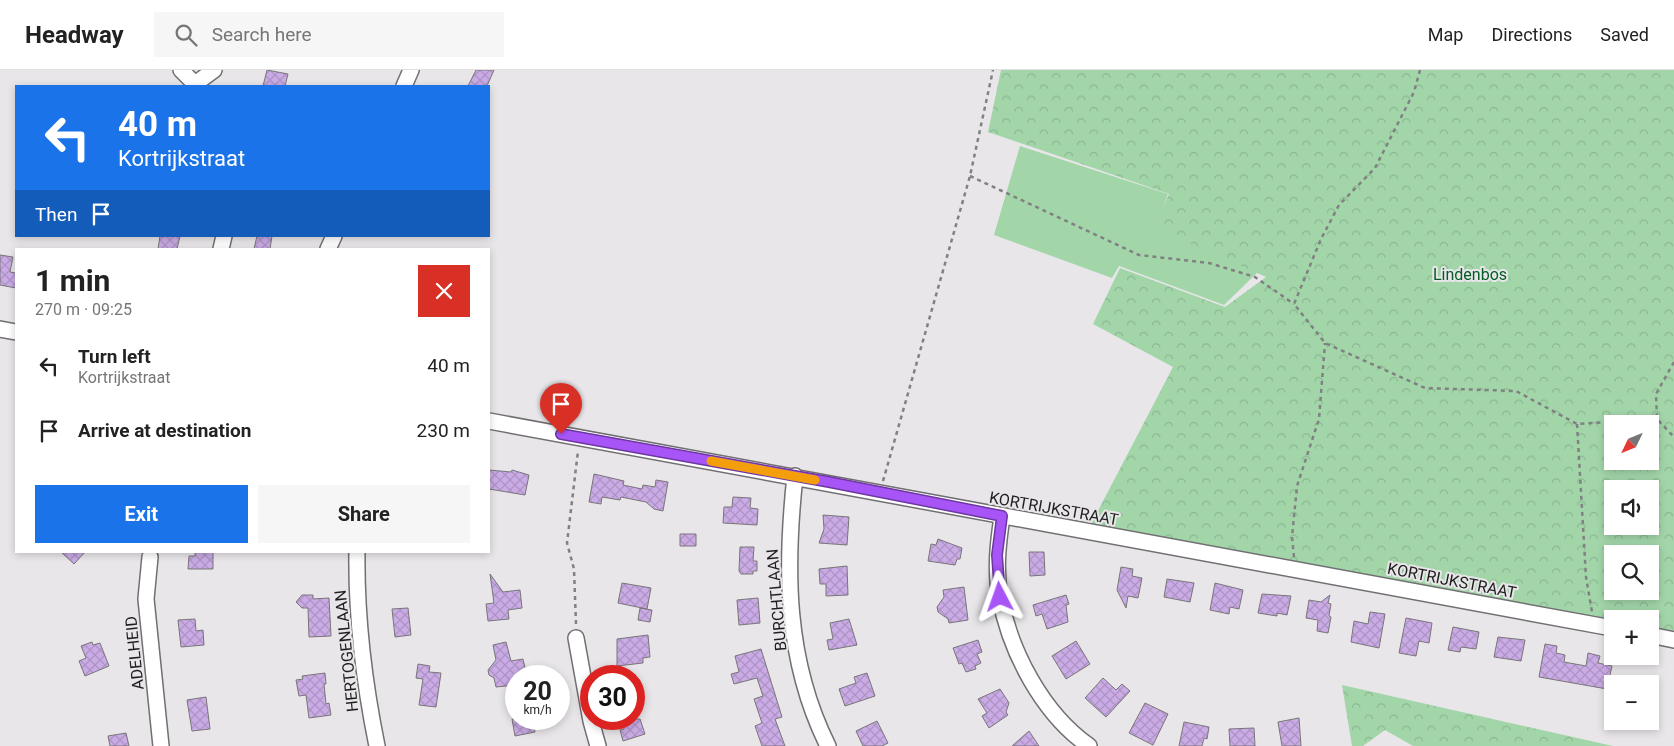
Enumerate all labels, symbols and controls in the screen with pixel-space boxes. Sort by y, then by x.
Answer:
search box [154,12,504,57]
text: Headway [25,21,124,49]
icon: search [172,21,200,49]
text: Search here [212,23,312,46]
text: Map [1428,24,1463,45]
text: Directions [1491,24,1572,45]
text: Saved [1600,24,1649,45]
text: 40 m [118,104,197,145]
icon: left [35,105,100,170]
text: Kortrijkstraat [118,146,245,171]
icon: arrive [87,200,115,228]
text: Then [35,203,77,226]
text: 1 min [35,263,110,298]
button: close [418,265,470,317]
park label: Lindenbos [1433,265,1507,284]
text: 270 m · 09:25 [35,300,132,319]
text: Turn left [78,345,151,368]
icon: left [35,352,63,380]
text: 40 m [427,354,470,377]
text: Kortrijkstraat [78,368,171,387]
pin [540,383,582,434]
icon: arrive [547,390,575,418]
north arrow [1604,415,1659,470]
map controls [1604,415,1659,730]
icon: arrive [35,417,63,445]
text: Arrive at destination [78,419,251,442]
text: 230 m [417,419,470,442]
button: sound [1604,480,1659,535]
button: Exit [35,485,248,543]
button: Share [258,485,470,543]
street label: KORTRIJKSTRAAT [988,488,1121,529]
button: search [1604,545,1659,600]
street label: BURCHTLAAN [763,548,790,652]
street label: KORTRIJKSTRAAT [1386,559,1518,602]
position arrow [973,570,1025,622]
street label: HERTOGENLAAN [331,589,362,713]
button: + [1604,610,1659,665]
street label: ADELHEID [121,615,148,691]
speed limit sign: 30 [580,665,645,730]
button: − [1604,675,1659,730]
text: 20 [523,677,552,706]
text: km/h [523,703,552,717]

